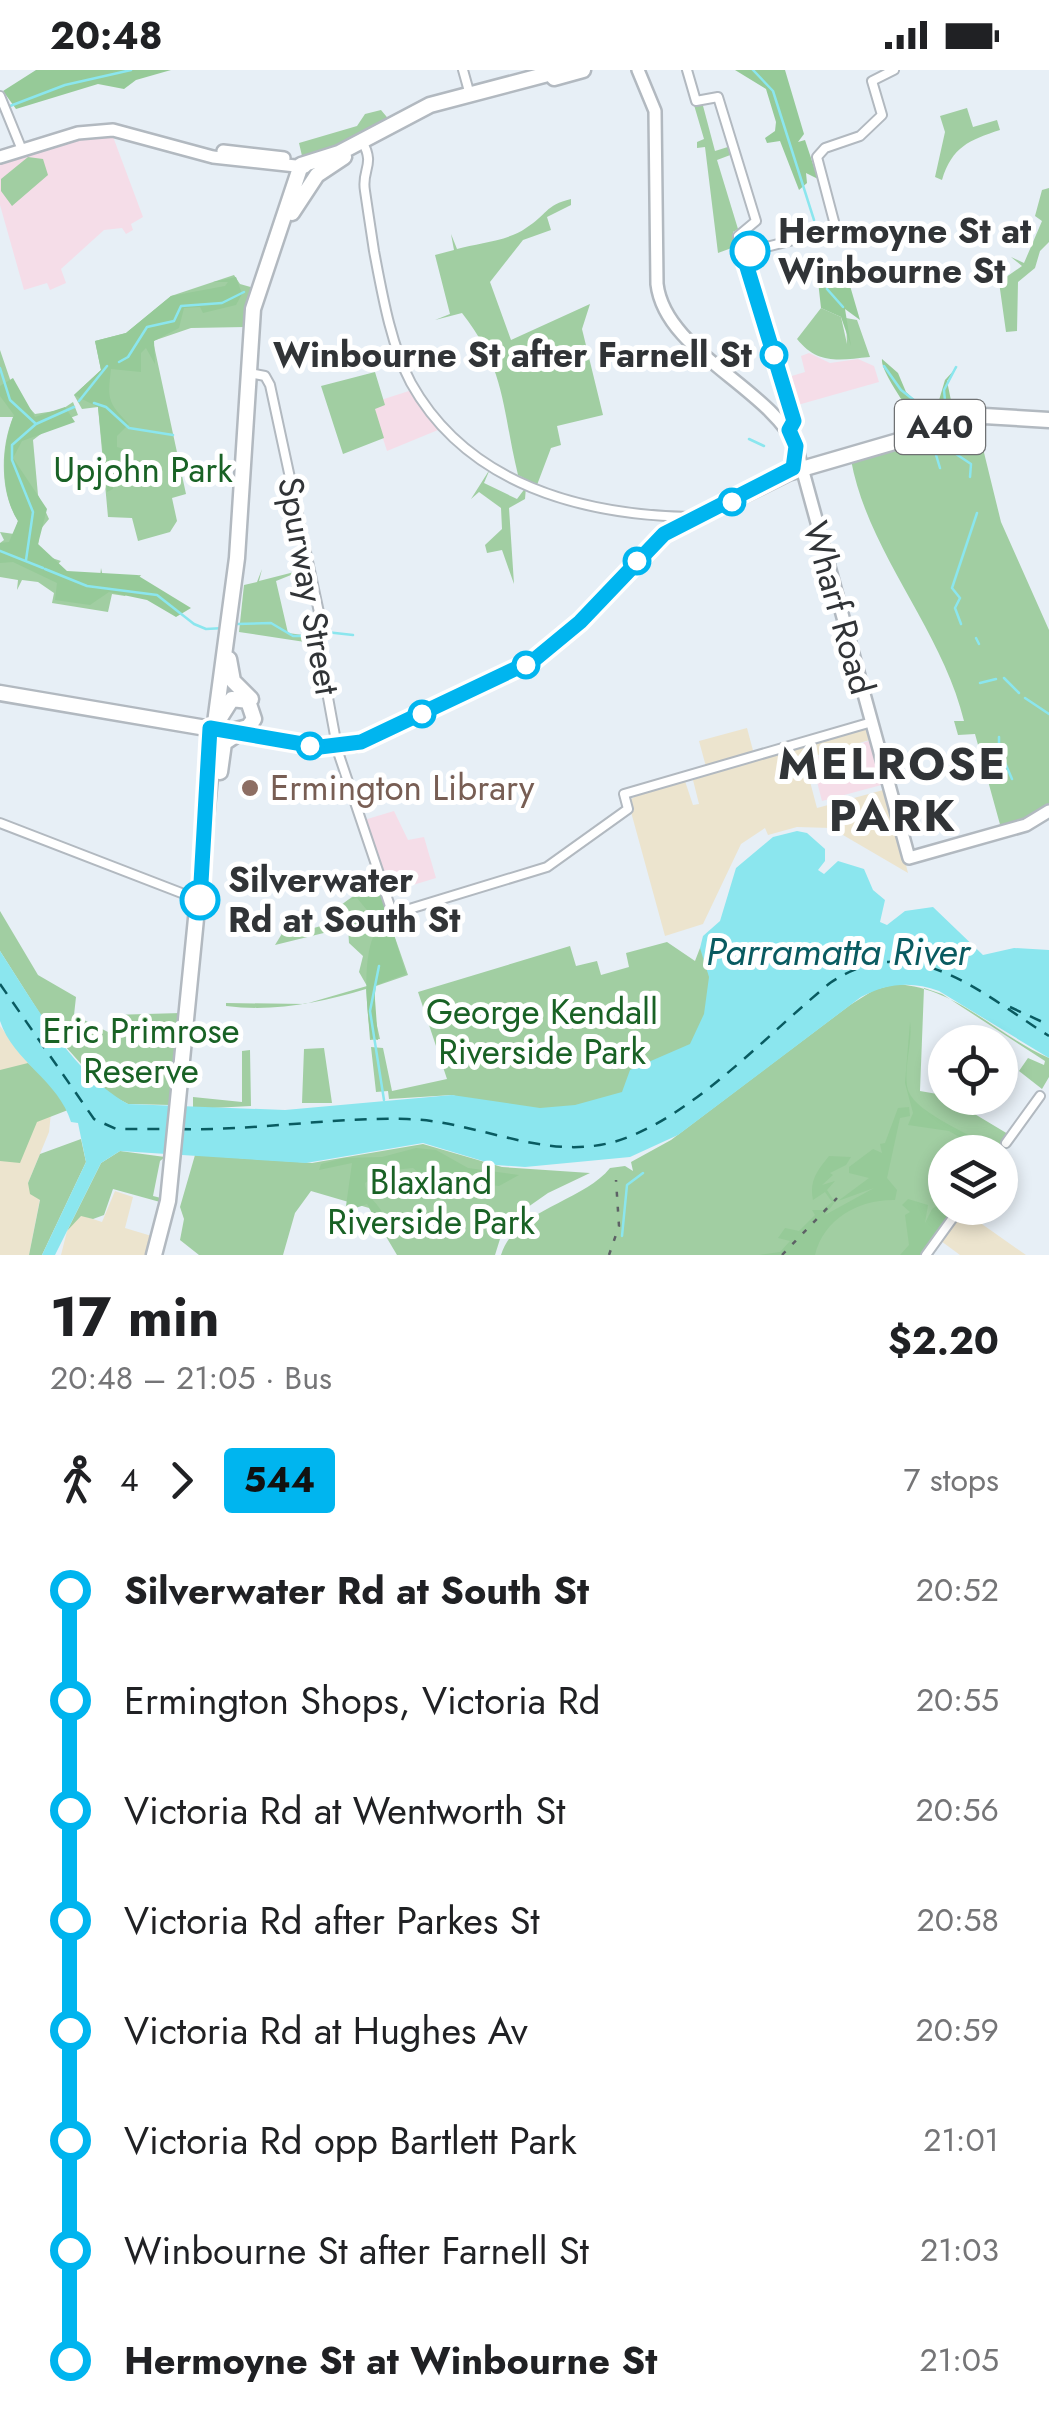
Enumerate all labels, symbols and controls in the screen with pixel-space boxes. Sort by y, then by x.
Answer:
text: 20:48 [50,8,163,63]
place label: Hermoyne St at Winbourne St [778,206,1031,296]
marker: Hermoyne St at Winbourne St [731,232,769,270]
place label: Winbourne St after Farnell St [273,330,752,380]
marker: Winbourne St after Farnell St [761,342,787,368]
road number: A40 [895,400,985,454]
park label: Upjohn Park [53,445,233,495]
street label: Spurway Street [265,473,353,699]
unlabelled marker [719,489,745,515]
street label: Wharf Road [790,516,888,700]
unlabelled marker [624,548,650,574]
unlabelled marker [513,652,539,678]
unlabelled marker [409,701,435,727]
district label: MELROSE PARK [778,731,1008,848]
unlabelled marker [297,733,323,759]
place label: Ermington Library [270,763,535,813]
marker: Ermington Library [239,777,261,799]
place label: Silverwater Rd at South St [228,855,460,945]
marker: Silverwater Rd at South St [181,881,219,919]
water label: Parramatta River [706,924,972,979]
park label: George Kendall Riverside Park [426,987,658,1077]
park label: Eric Primrose Reserve [42,1006,240,1096]
map controls [928,1025,1018,1225]
button: locate [928,1025,1018,1115]
button: layers [928,1135,1018,1225]
park label: Blaxland Riverside Park [327,1157,535,1247]
text: 17 min [50,1277,220,1357]
text: $2.20 [888,1313,999,1368]
text: 20:48 – 21:05 · Bus [50,1355,332,1401]
icon: walk [50,1453,105,1508]
icon: forward [154,1453,209,1508]
text: 544 [244,1455,315,1505]
text: 4 [120,1457,139,1503]
text: 7 stops [903,1457,999,1503]
text: Silverwater Rd at South St [124,1563,589,1618]
text: 20:52 [916,1567,999,1613]
text: Ermington Shops, Victoria Rd [124,1673,600,1728]
text: 20:55 [916,1677,999,1723]
text: Victoria Rd at Wentworth St [124,1783,565,1838]
text: 20:56 [916,1787,999,1833]
text: Victoria Rd after Parkes St [124,1893,540,1948]
text: 20:58 [916,1897,999,1943]
text: Victoria Rd at Hughes Av [124,2003,528,2058]
text: 20:59 [916,2007,999,2053]
text: Victoria Rd opp Bartlett Park [124,2113,577,2168]
text: 21:01 [923,2117,999,2163]
text: Winbourne St after Farnell St [124,2223,589,2278]
text: 21:03 [920,2227,999,2273]
text: Hermoyne St at Winbourne St [124,2333,657,2388]
text: 21:05 [920,2337,999,2383]

